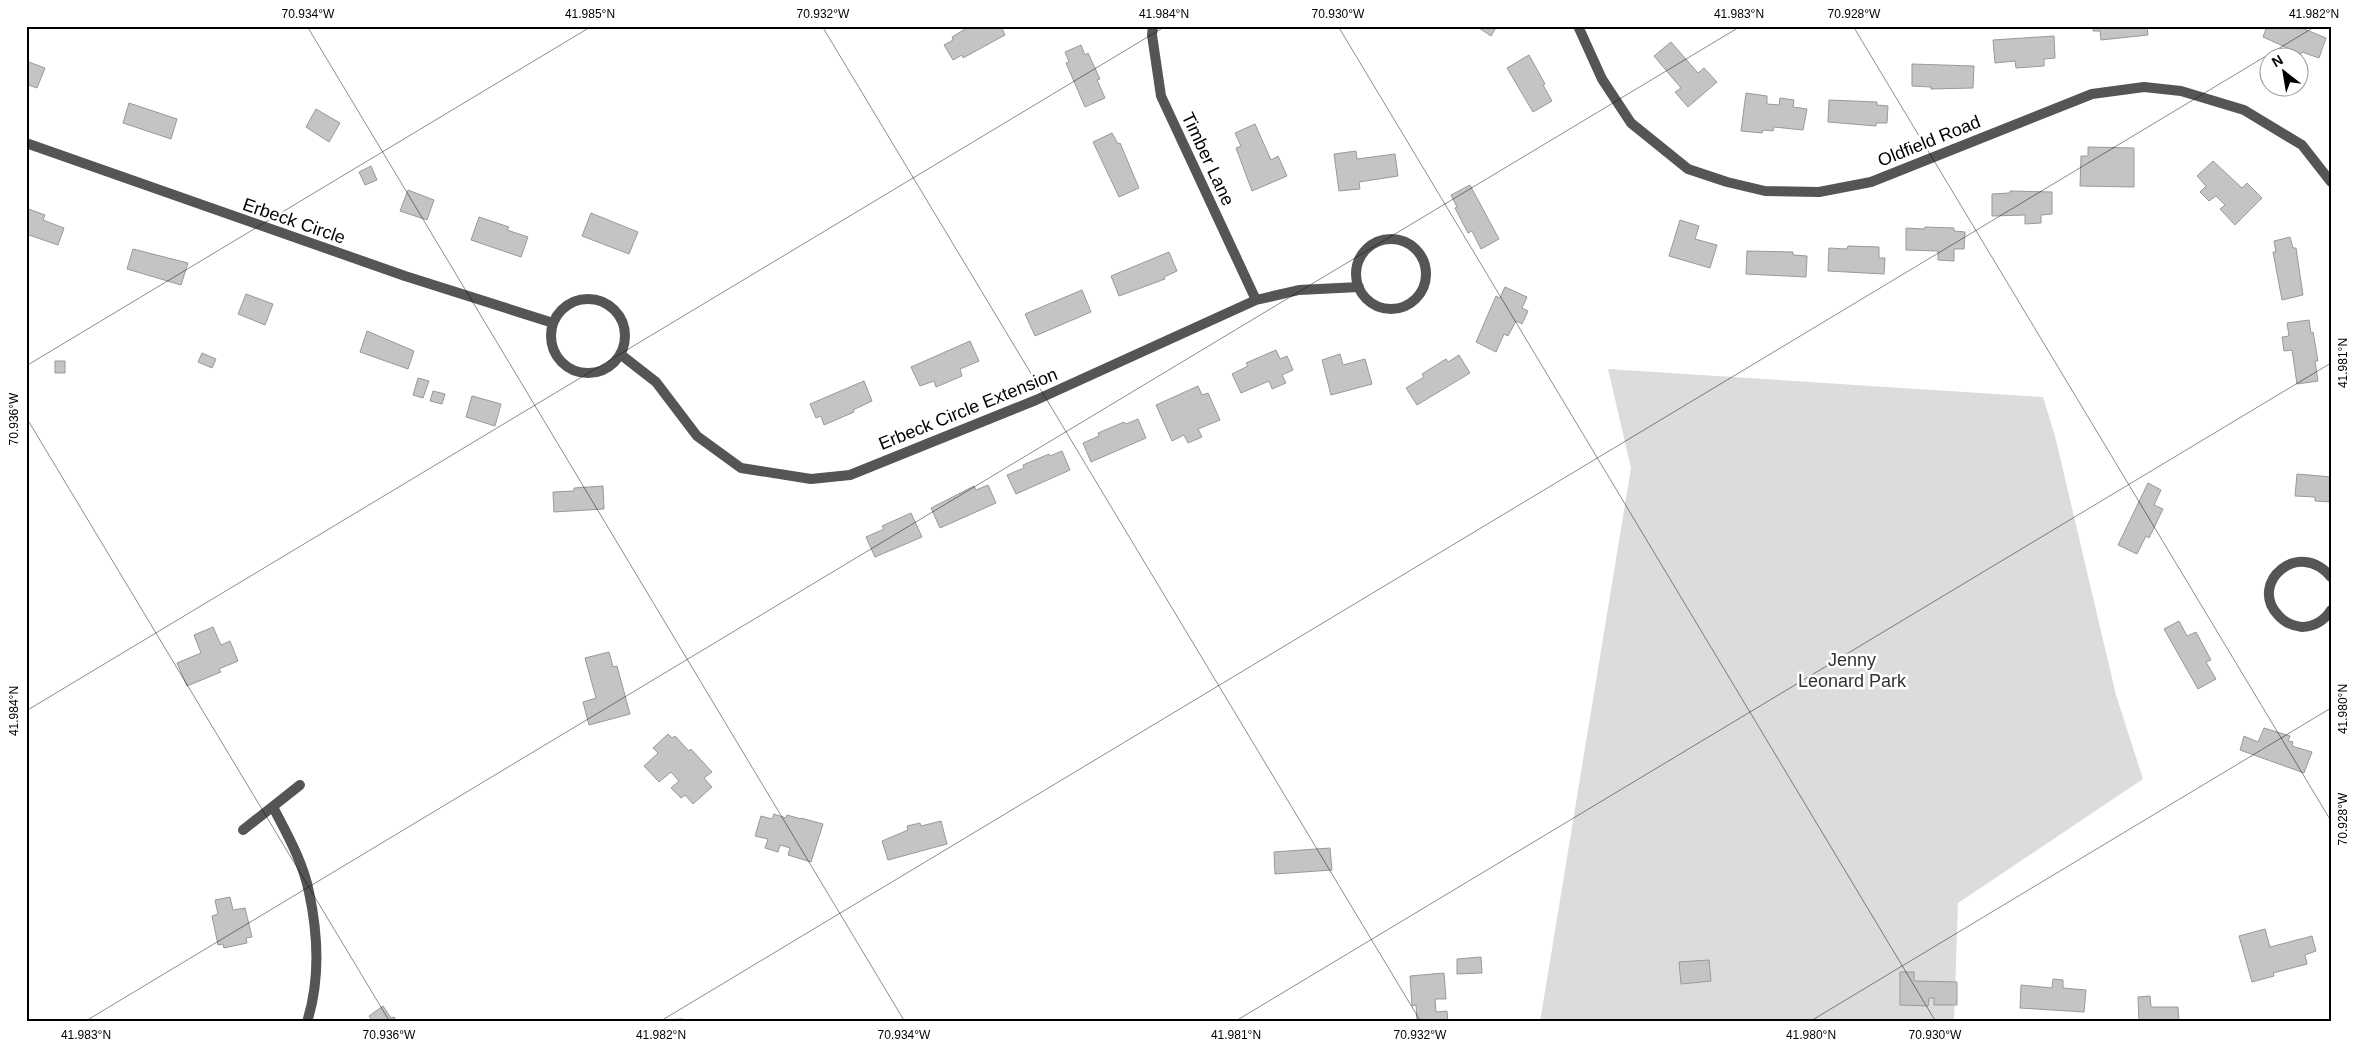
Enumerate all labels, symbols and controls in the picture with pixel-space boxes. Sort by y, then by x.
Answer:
text: 70.934°W [282,7,335,21]
text: 41.985°N [565,7,615,21]
text: 70.932°W [797,7,850,21]
text: 41.984°N [1139,7,1189,21]
text: 70.930°W [1312,7,1365,21]
text: 41.983°N [1714,7,1764,21]
text: 70.928°W [1828,7,1881,21]
text: 41.982°N [2289,7,2339,21]
north arrow [2260,48,2310,98]
text: N [2269,51,2286,70]
street label: Timber Lane [1178,109,1238,209]
street label: Oldfield Road [1875,111,1983,171]
street label: Erbeck Circle [240,194,348,248]
text: 41.981°N [2336,338,2350,388]
street label: Erbeck Circle Extension [876,364,1060,454]
text: 70.936°W [7,392,21,445]
park label: Jenny Leonard Park [1798,650,1907,691]
text: 41.980°N [2336,684,2350,734]
text: 41.984°N [7,686,21,736]
text: 70.928°W [2336,792,2350,845]
text: 41.983°N [61,1028,111,1042]
text: 70.936°W [363,1028,416,1042]
text: 41.982°N [636,1028,686,1042]
text: 70.934°W [878,1028,931,1042]
text: 41.981°N [1211,1028,1261,1042]
text: 70.932°W [1394,1028,1447,1042]
text: 41.980°N [1786,1028,1836,1042]
text: 70.930°W [1909,1028,1962,1042]

